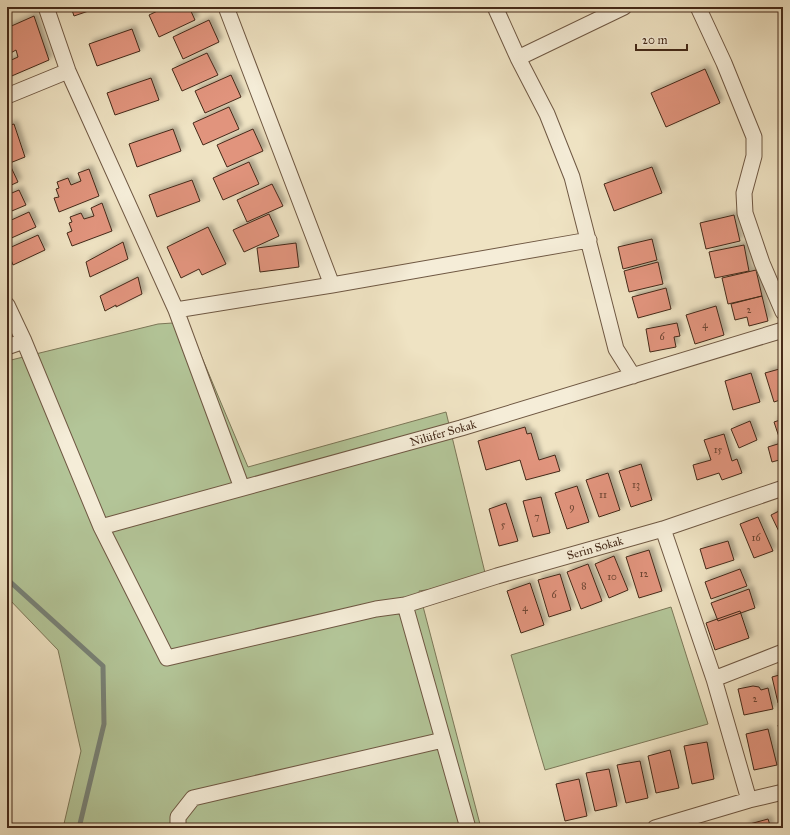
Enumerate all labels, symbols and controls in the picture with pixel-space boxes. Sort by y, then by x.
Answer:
scale bar [636,26,687,52]
text: 20 m [642,33,668,47]
house number: 2 [747,304,752,316]
house number: 4 [702,319,708,331]
house number: 6 [659,331,665,343]
street label: Nilüfer Sokak [408,417,478,449]
house number: 15 [714,444,723,456]
house number: 13 [632,479,640,491]
house number: 11 [599,489,607,501]
house number: 9 [569,501,575,513]
house number: 7 [534,511,540,523]
house number: 5 [501,519,506,531]
house number: 16 [751,532,761,544]
street label: Serin Sokak [565,533,625,563]
house number: 12 [640,568,649,580]
house number: 10 [607,571,617,583]
house number: 8 [581,580,587,592]
house number: 6 [551,589,557,601]
house number: 4 [522,602,528,614]
house number: 2 [753,693,758,705]

